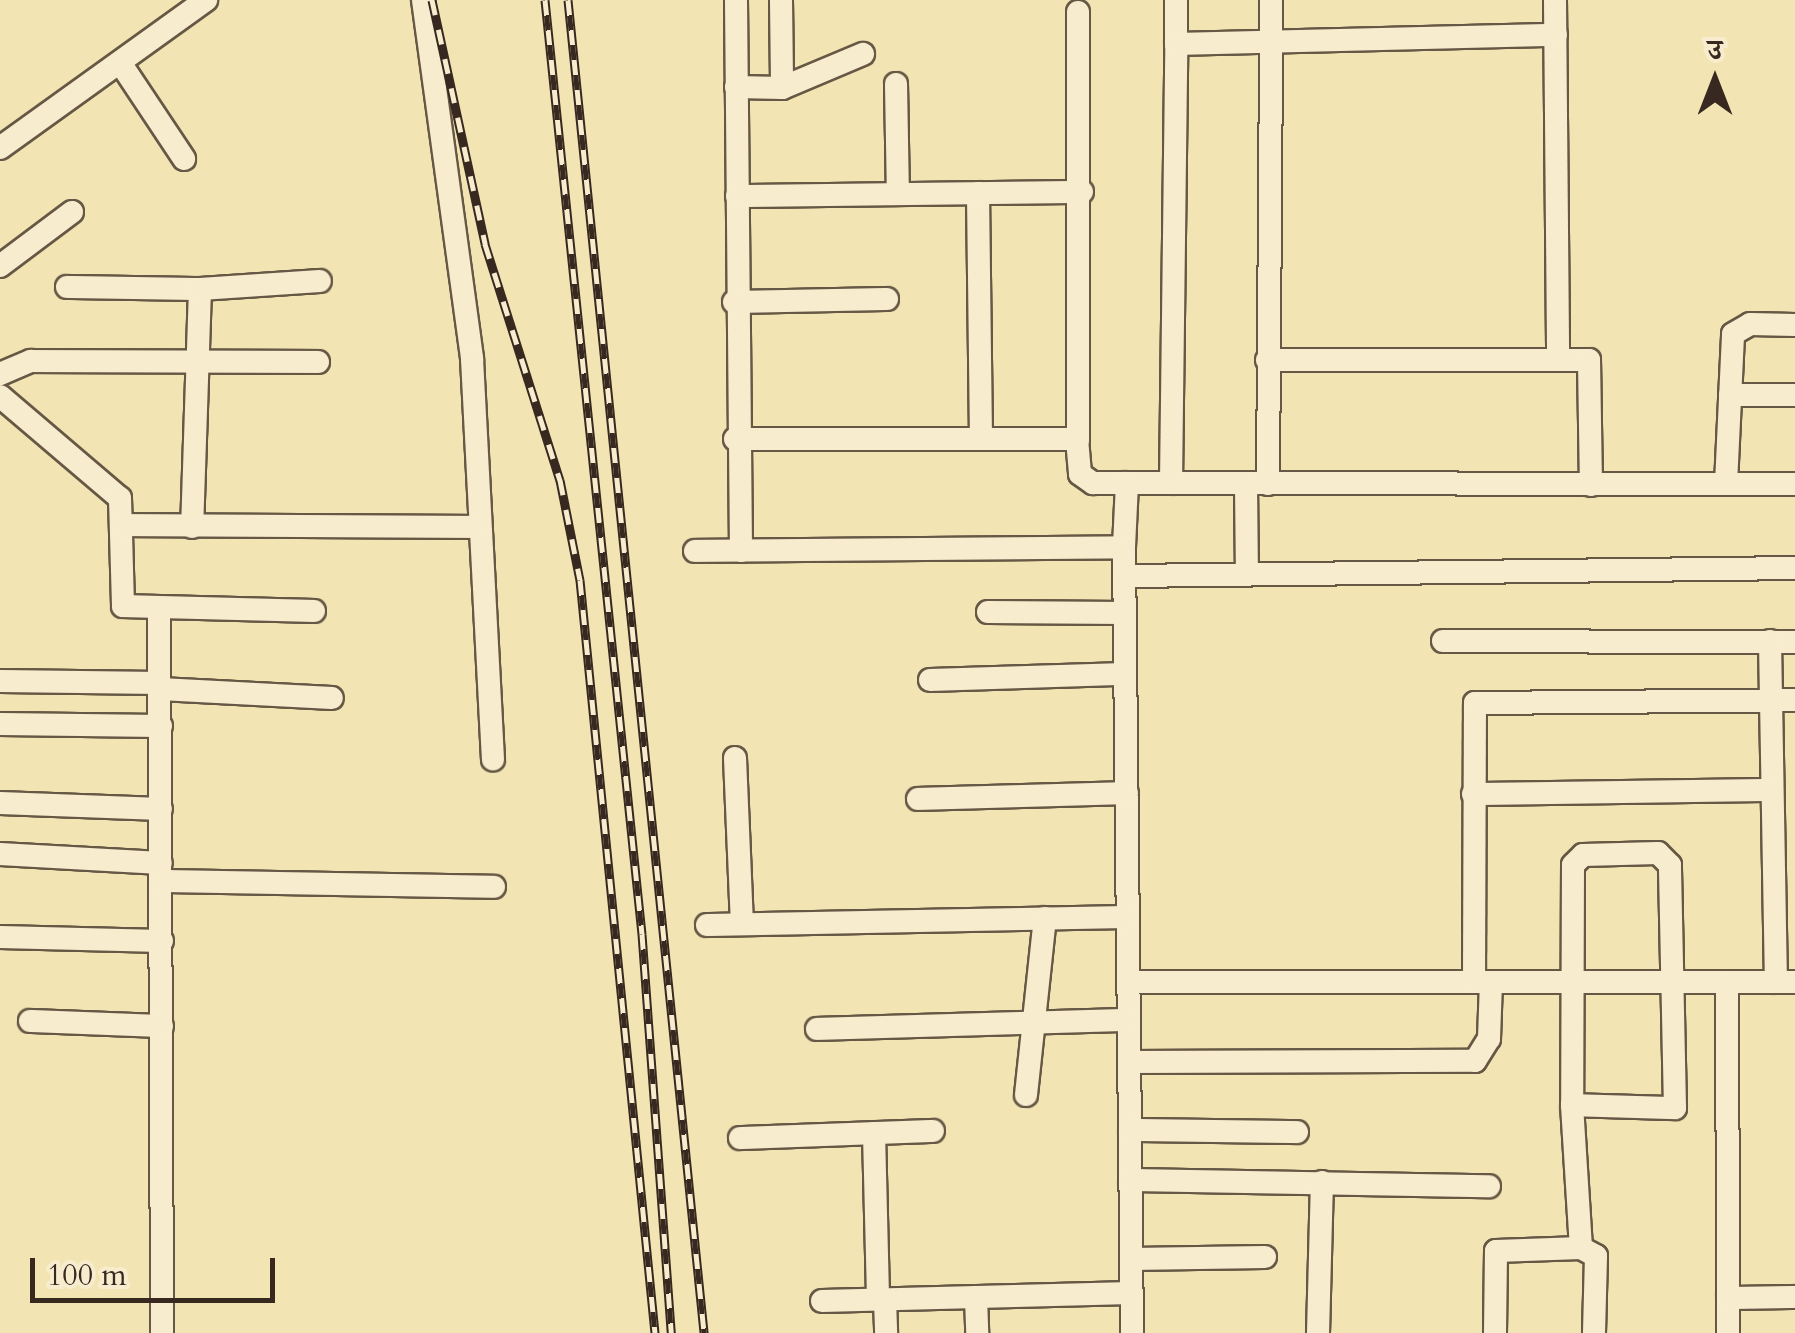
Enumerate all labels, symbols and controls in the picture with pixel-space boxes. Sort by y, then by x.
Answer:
north arrow [1665,30,1765,130]
text: उ [1708,31,1722,69]
scale bar [35,1238,280,1300]
text: 100 m [47,1255,127,1296]

